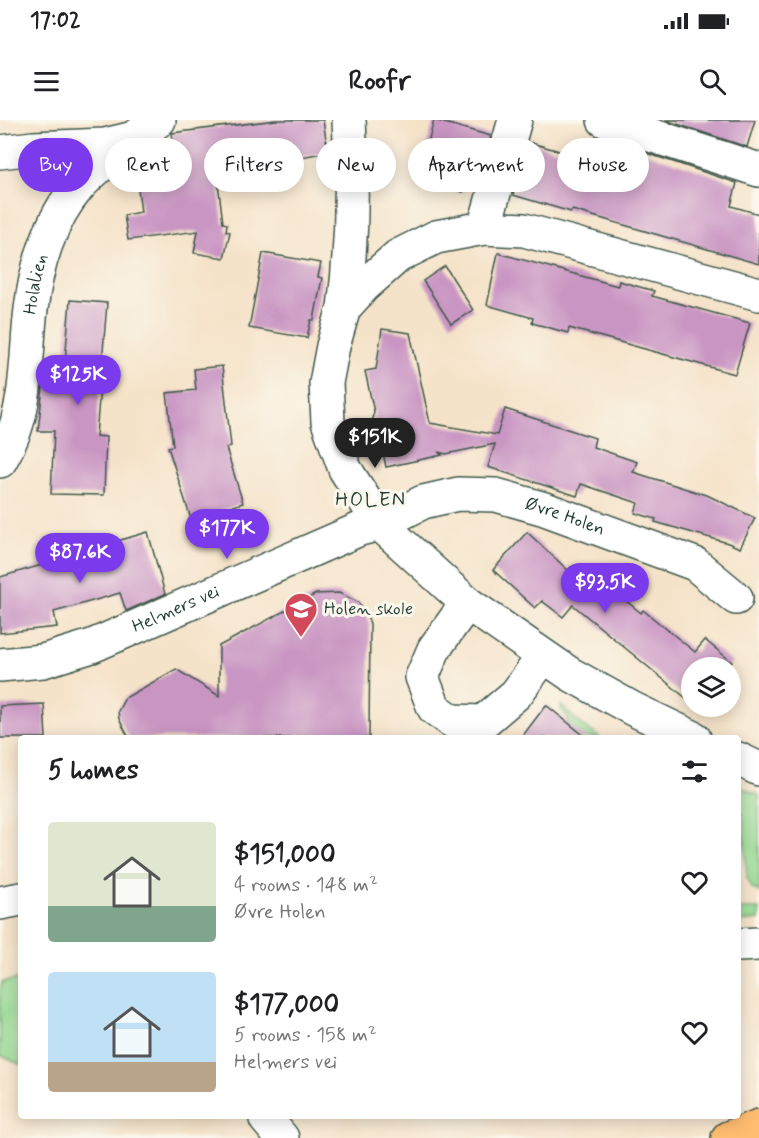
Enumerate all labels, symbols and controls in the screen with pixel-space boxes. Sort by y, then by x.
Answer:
text: 17:02 [30,7,81,35]
text: Roofr [348,64,411,99]
icon: menu [30,65,63,98]
icon: search [696,65,729,98]
chip: Buy [18,138,93,192]
chip: Rent [105,138,192,192]
chip: Filters [204,138,304,192]
chip: New [316,138,396,192]
chip: Apartment [408,138,545,192]
chip: House [557,138,649,192]
street label: Holalien [18,251,54,316]
pin: $125K [36,355,120,406]
text: $125K [50,361,106,388]
pin: $151K [333,418,417,469]
text: $151K [348,424,402,451]
district label: HOLEN [335,487,407,514]
street label: Øvre Holen [522,492,608,542]
pin: $177K [185,509,269,560]
text: $177K [199,515,255,542]
pin: $87.6K [31,533,129,584]
text: $87.6K [49,539,111,566]
pin: $93.5K [556,563,654,614]
text: $93.5K [575,569,635,596]
street label: Helmers vei [129,580,223,639]
school or university icon: Holen skole [283,591,319,638]
place label: Holen skole [324,597,413,621]
map controls [681,657,741,717]
button: layers [681,657,741,717]
text: 5 homes [48,754,139,788]
icon: filters [678,755,711,788]
text: $151,000 [234,838,336,872]
icon: home [96,846,168,918]
icon: heart [678,866,711,899]
text: 4 rooms · 148 m² [234,872,378,899]
text: Øvre Holen [234,899,326,926]
text: $177,000 [234,988,339,1022]
icon: home [96,996,168,1068]
icon: heart [678,1016,711,1049]
text: 5 rooms · 158 m² [234,1022,377,1049]
text: Helmers vei [234,1049,337,1076]

